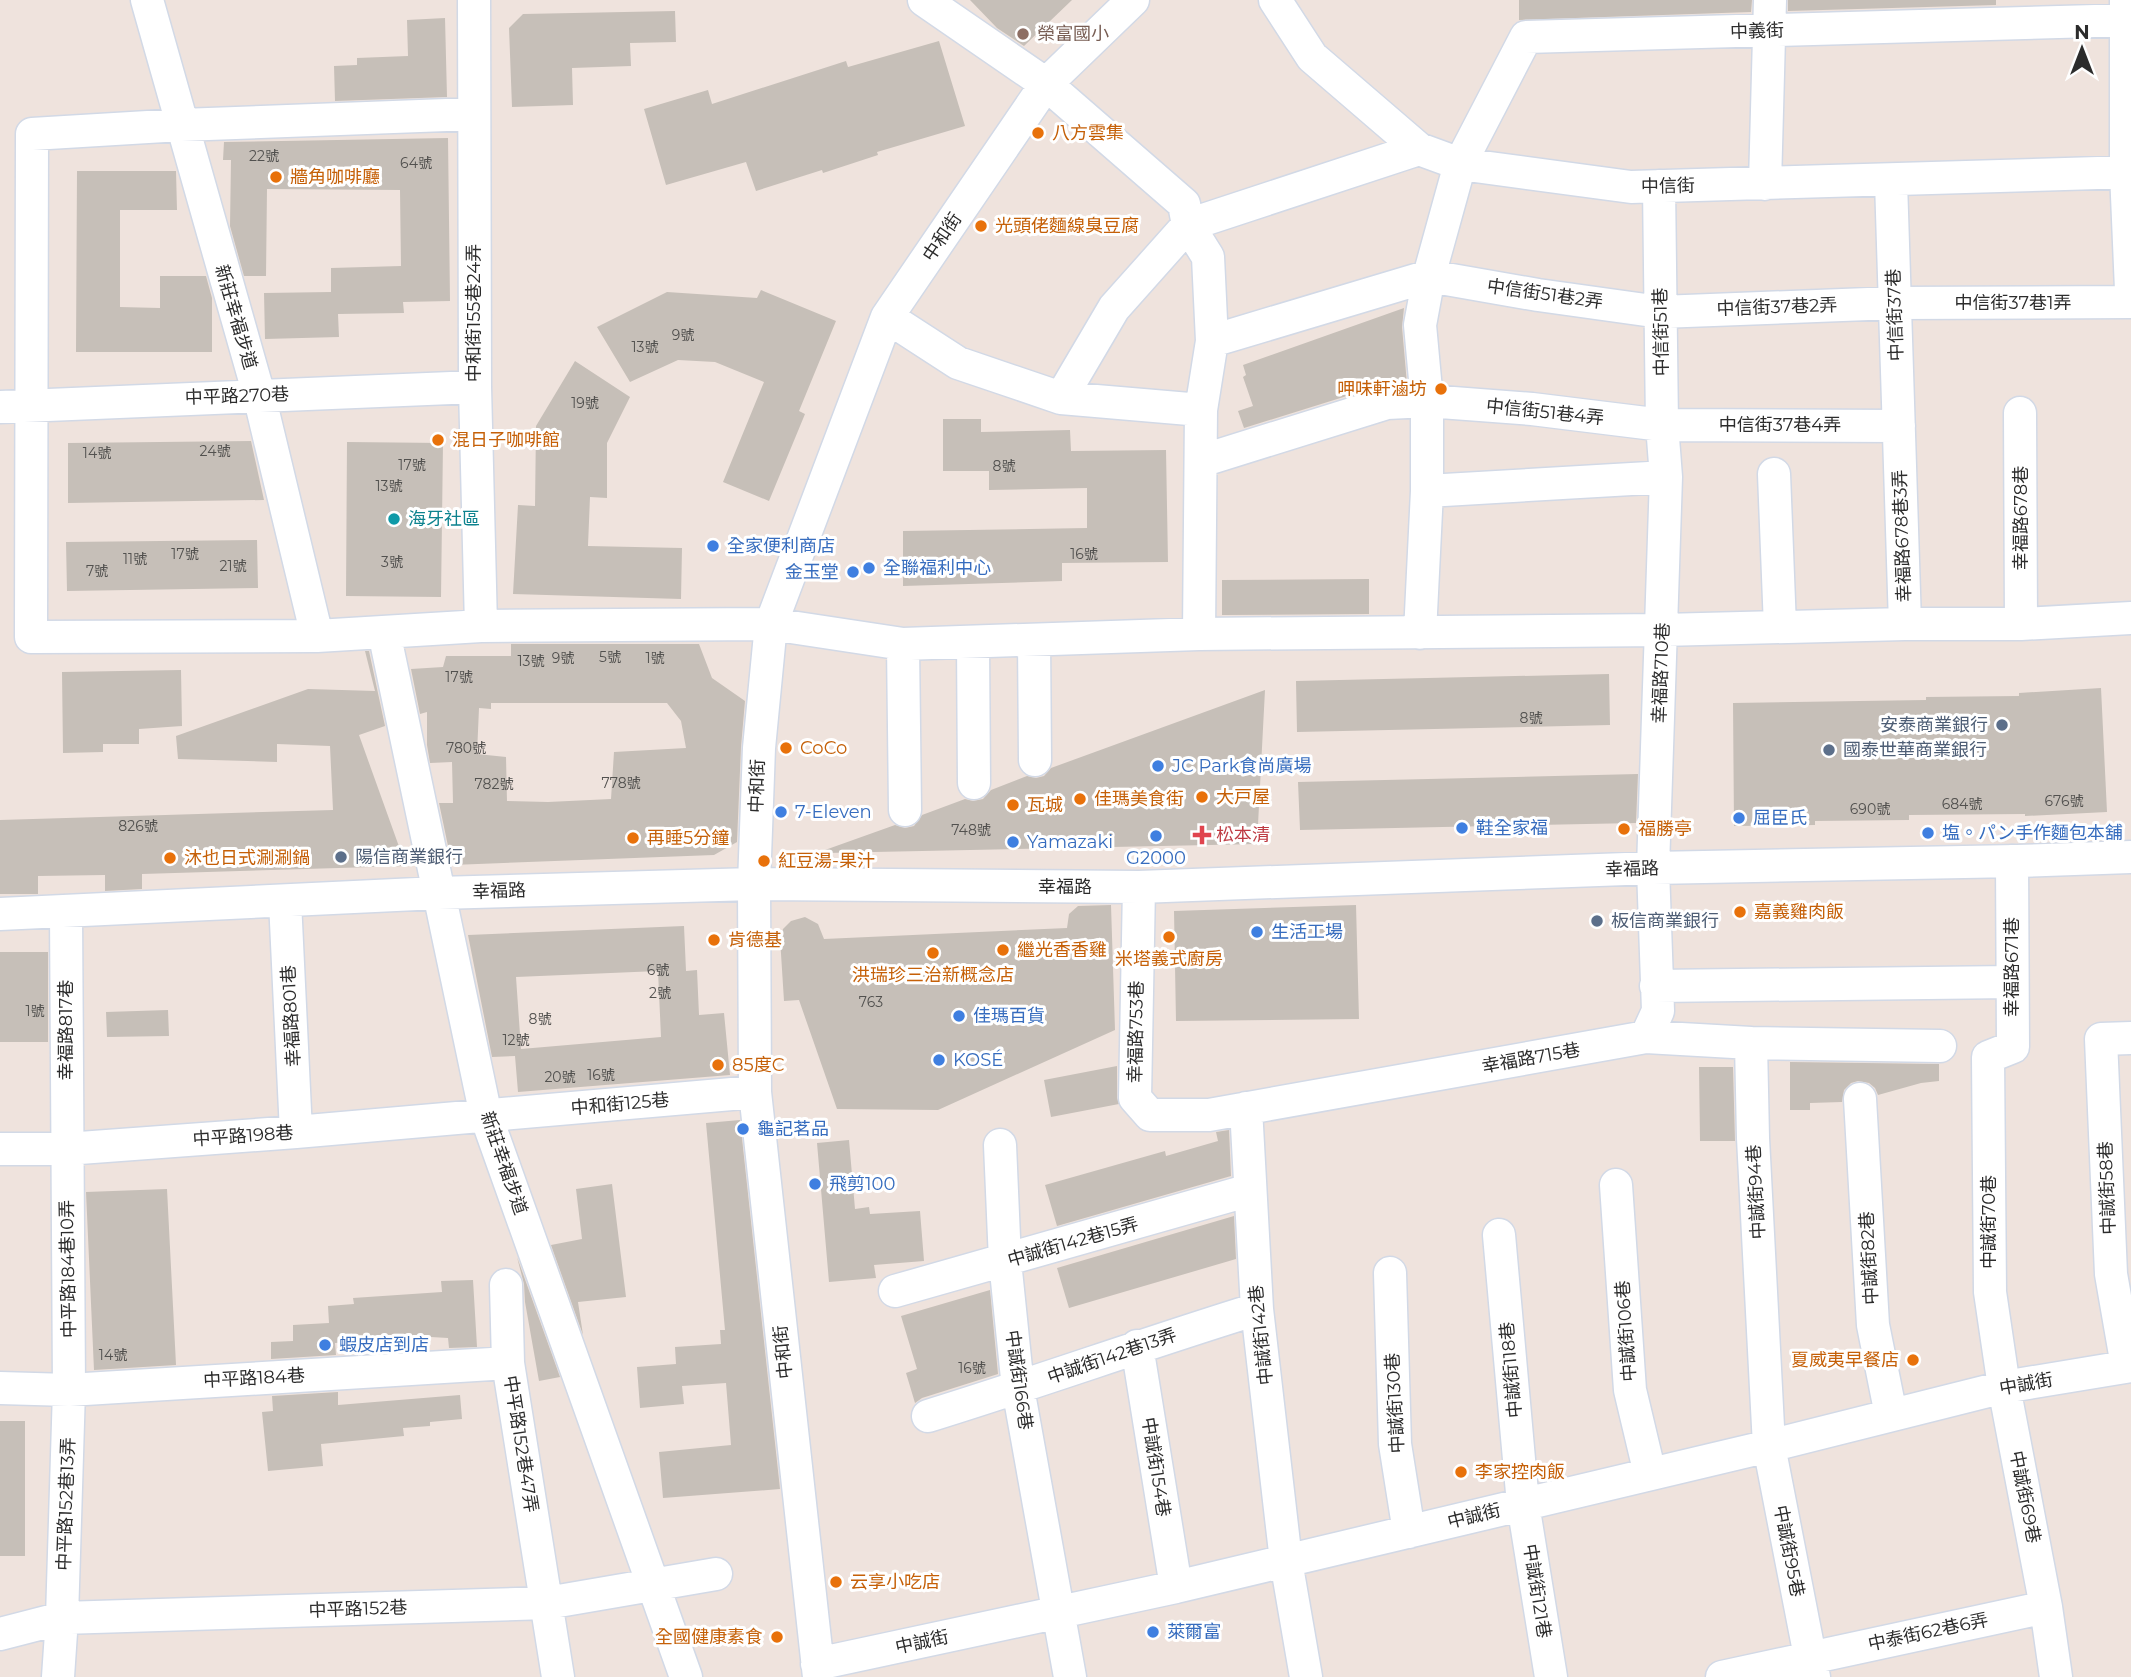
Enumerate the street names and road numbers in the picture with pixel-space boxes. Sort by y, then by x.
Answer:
street label: 中義街 [1730,19,1784,43]
street label: 中信街 [1641,175,1695,197]
street label: 中和街 [918,208,966,266]
street label: 中和街155巷24弄 [463,244,485,382]
street label: 新莊幸福步道 [211,262,261,372]
street label: 中信街37巷 [1882,268,1908,362]
street label: 中信街51巷2弄 [1486,275,1604,313]
street label: 中信街51巷 [1649,287,1673,377]
street label: 中信街37巷1弄 [1954,292,2072,314]
street label: 中信街37巷2弄 [1716,294,1838,320]
street label: 中平路270巷 [184,383,290,409]
street label: 中信街51巷4弄 [1485,395,1605,429]
street label: 中信街37巷4弄 [1719,414,1841,436]
street label: 幸福路678巷 [2010,466,2032,570]
street label: 幸福路678巷3弄 [1889,469,1915,603]
street label: 幸福路710巷 [1648,622,1674,724]
street label: 中和街 [745,759,769,813]
street label: 幸福路 [1605,857,1659,881]
street label: 幸福路 [1038,876,1092,898]
street label: 幸福路 [472,879,526,903]
street label: 幸福路671巷 [2001,917,2023,1017]
street label: 幸福路801巷 [277,965,305,1067]
street label: 幸福路817巷 [55,980,77,1080]
street label: 幸福路753巷 [1124,981,1148,1083]
street label: 幸福路715巷 [1480,1039,1582,1077]
street label: 中和街125巷 [570,1089,670,1119]
street label: 新莊幸福步道 [476,1108,532,1218]
street label: 中平路198巷 [192,1122,294,1150]
street label: 中誠街58巷 [2094,1141,2120,1235]
street label: 中誠街94巷 [1743,1144,1769,1240]
street label: 中誠街70巷 [1978,1175,2000,1269]
street label: 中平路184巷10弄 [56,1200,80,1338]
street label: 中誠街82巷 [1856,1211,1882,1305]
street label: 中誠街142巷15弄 [1005,1213,1141,1271]
street label: 中誠街106巷 [1611,1280,1641,1382]
street label: 中誠街142巷 [1245,1284,1277,1386]
street label: 中誠街118巷 [1496,1321,1526,1419]
street label: 中和街 [769,1324,797,1380]
street label: 中誠街142巷13弄 [1044,1324,1180,1388]
street label: 中誠街166巷 [1001,1329,1037,1431]
street label: 中誠街130巷 [1381,1352,1409,1454]
street label: 中平路184巷 [203,1364,305,1392]
street label: 中誠街 [1998,1368,2054,1400]
street label: 中平路152巷47弄 [499,1374,543,1514]
street label: 中誠街154巷 [1137,1416,1175,1518]
street label: 中平路152巷13弄 [53,1437,79,1571]
street label: 中誠街69巷 [2005,1449,2045,1545]
street label: 中誠街 [1445,1499,1503,1533]
street label: 中誠街95巷 [1769,1503,1809,1599]
street label: 中誠街121巷 [1519,1542,1555,1640]
street label: 中平路152巷 [308,1596,408,1622]
street label: 中泰街62巷6弄 [1866,1609,1990,1655]
street label: 中誠街 [893,1626,951,1658]

